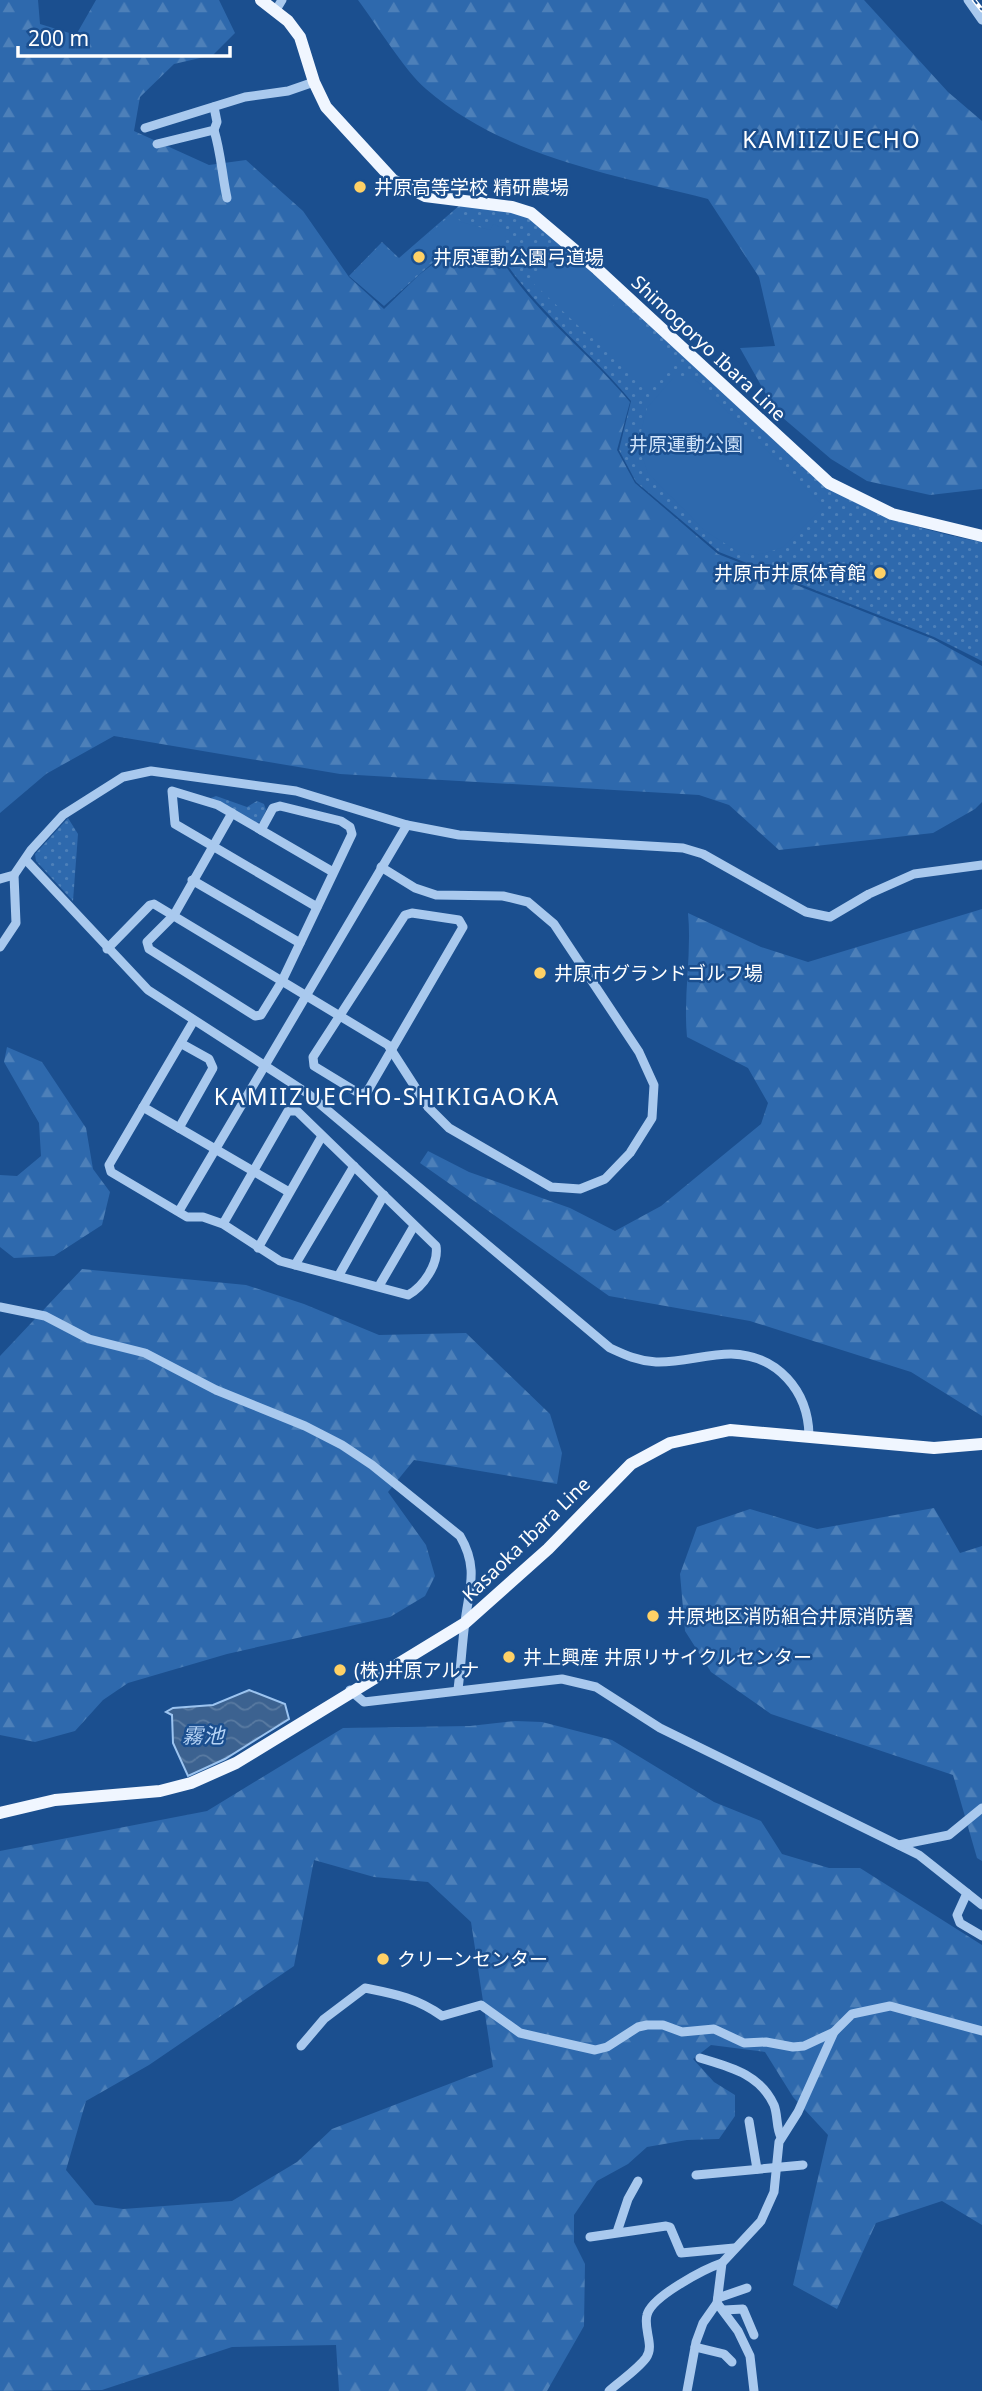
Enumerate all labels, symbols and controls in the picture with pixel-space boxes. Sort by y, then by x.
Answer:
scale bar [18,14,229,58]
text: 200 m [28,24,89,52]
district label: KAMIIZUECHO [742,123,922,155]
place label: 井原高等学校 精研農場 [374,174,569,200]
marker: 井原高等学校 精研農場 [352,179,368,195]
place label: 井原運動公園弓道場 [433,244,604,270]
marker: 井原運動公園弓道場 [411,249,427,265]
street label: Shimogoryo Ibara Line [626,269,792,427]
park label: 井原運動公園 [629,431,743,457]
place label: 井原市井原体育館 [714,560,866,586]
marker: 井原市井原体育館 [872,565,888,581]
place label: 井原市グランドゴルフ場 [554,960,763,986]
marker: 井原市グランドゴルフ場 [532,965,548,981]
district label: KAMIIZUECHO-SHIKIGAOKA [214,1080,560,1112]
street label: Kasaoka Ibara Line [456,1471,596,1607]
place label: 井原地区消防組合井原消防署 [667,1603,914,1629]
marker: 井原地区消防組合井原消防署 [645,1608,661,1624]
place label: 井上興産 井原リサイクルセンター [523,1644,812,1670]
marker: 井上興産 井原リサイクルセンター [501,1649,517,1665]
place label: (株)井原アルナ [354,1657,479,1683]
marker: (株)井原アルナ [332,1662,348,1678]
water label: 霧池 [182,1721,226,1749]
place label: クリーンセンター [397,1946,548,1972]
marker: クリーンセンター [375,1951,391,1967]

